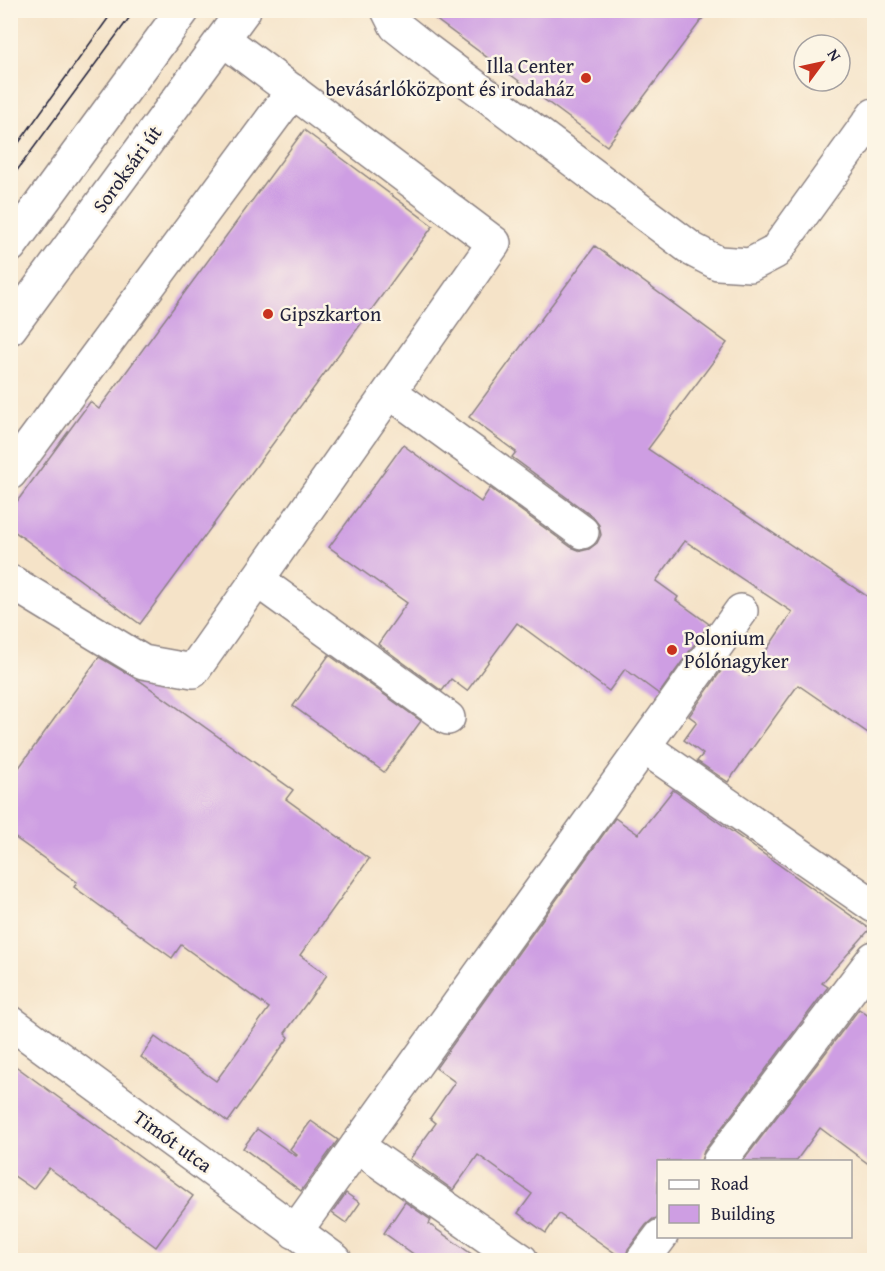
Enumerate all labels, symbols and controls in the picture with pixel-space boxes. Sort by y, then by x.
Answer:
north arrow [792,33,852,93]
text: N [822,44,848,66]
place label: Illa Center bevásárlóközpont és irodaház [326,51,574,103]
marker: Illa Center bevásárlóközpont és irodaház [579,71,593,85]
street label: Soroksári út [85,119,168,218]
place label: Gipszkarton [280,299,381,328]
marker: Gipszkarton [261,307,275,321]
place label: Polonium Pólónagyker [684,623,789,675]
marker: Polonium Pólónagyker [665,643,679,657]
street label: Timót utca [128,1102,219,1179]
legend [657,1160,852,1238]
text: Road [711,1170,749,1197]
text: Building [711,1200,775,1227]

